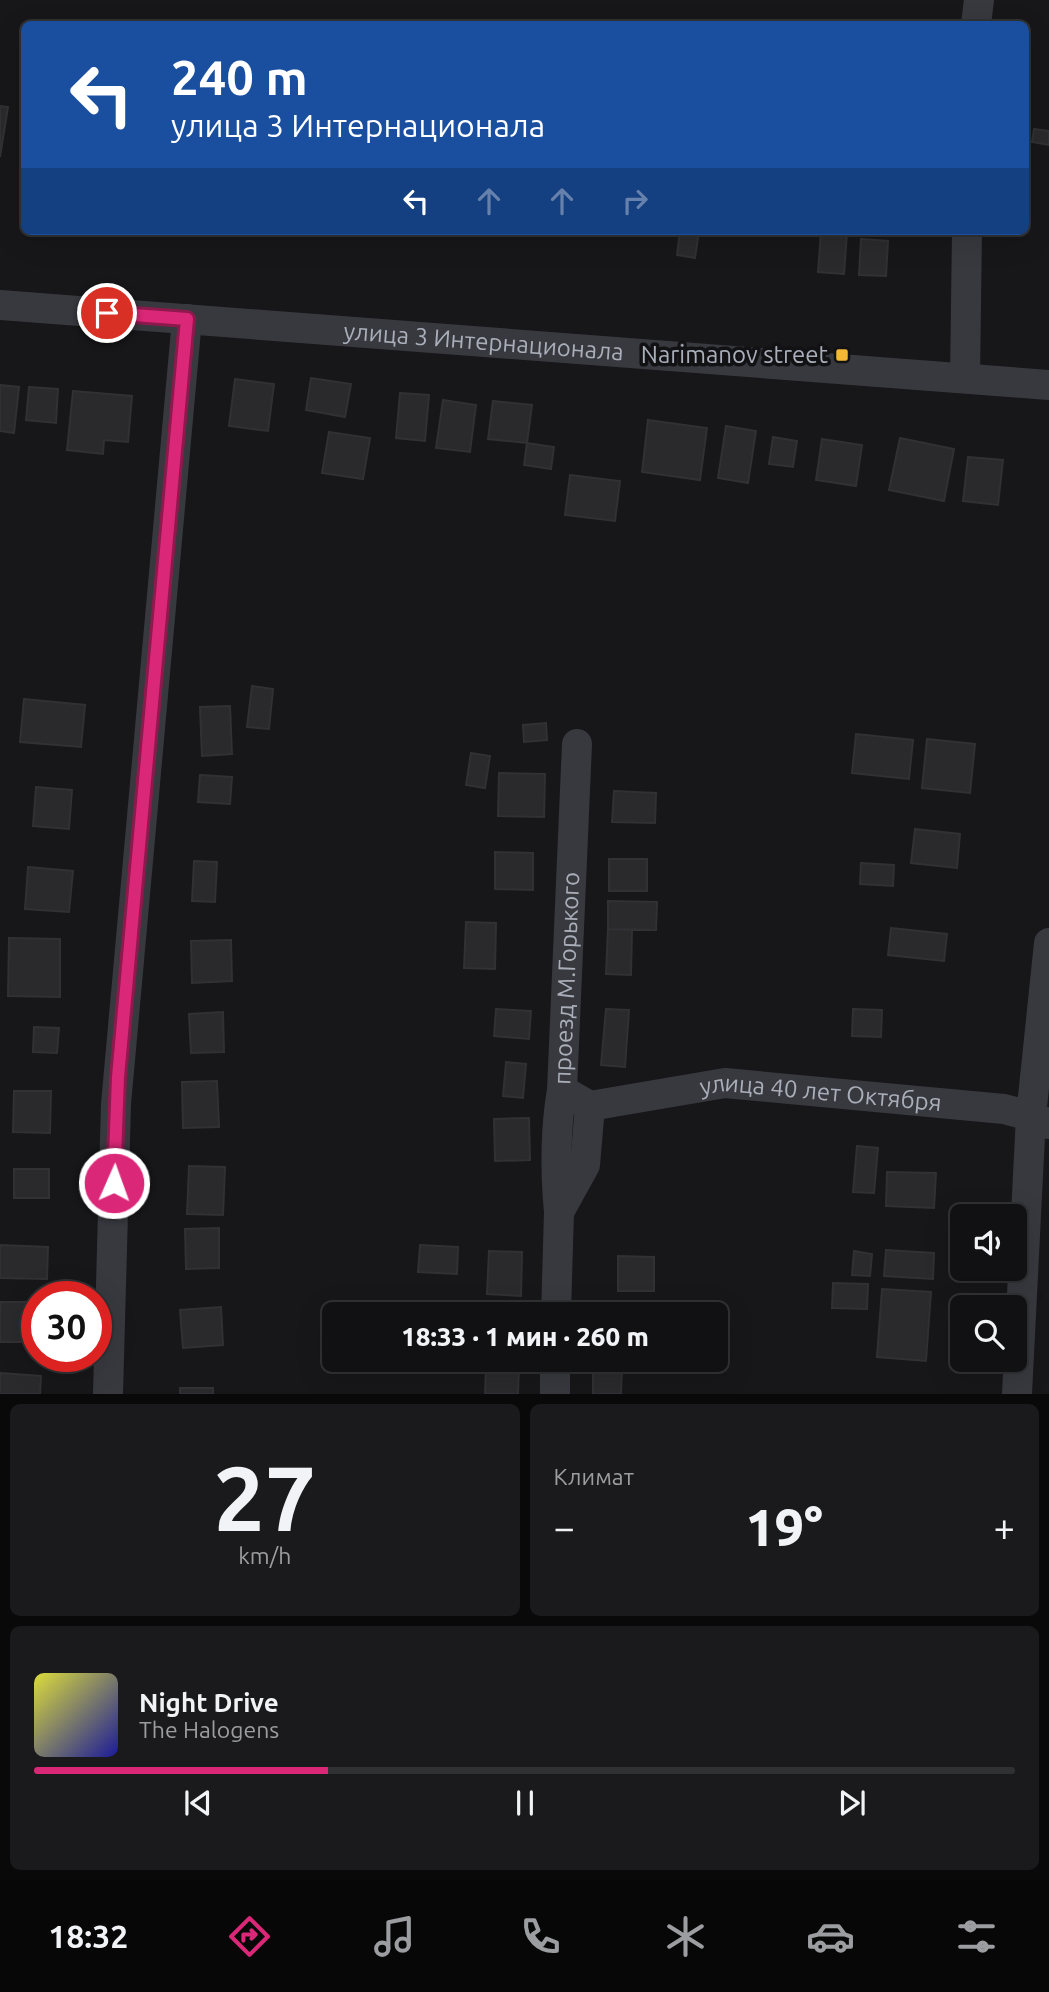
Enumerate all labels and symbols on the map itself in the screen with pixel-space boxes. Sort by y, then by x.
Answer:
pin [77,283,137,343]
street label: улица 3 Интернационала [343,317,625,366]
place label: Narimanov street [641,341,829,368]
marker: Narimanov street [834,347,850,363]
street label: проезд М.Горького [548,871,584,1085]
street label: улица 40 лет Октября [698,1069,943,1116]
position arrow [77,1146,151,1220]
speed limit sign: 30 [21,1281,112,1372]

